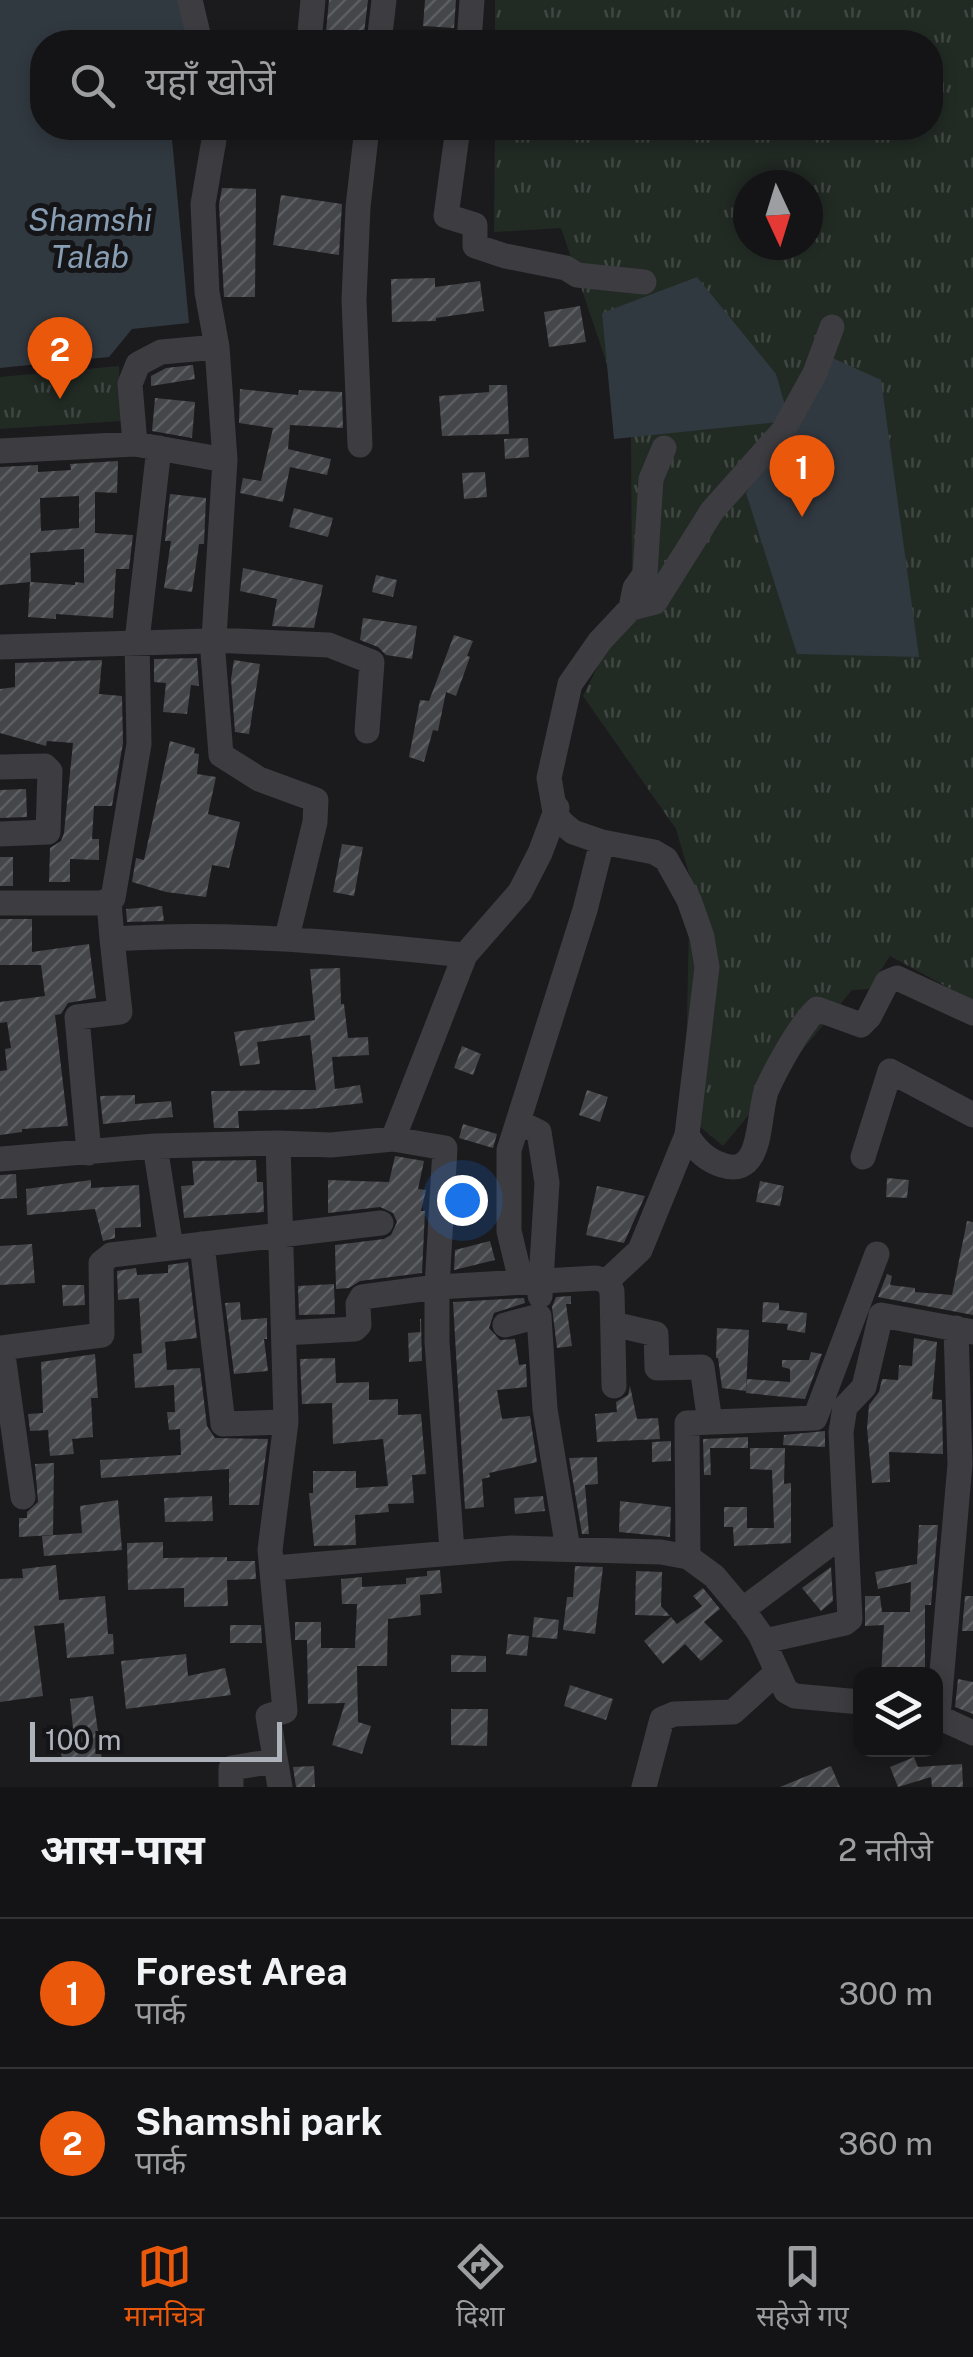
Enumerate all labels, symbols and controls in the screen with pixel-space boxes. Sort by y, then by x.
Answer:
search box [30,30,943,140]
icon: search [65,58,120,113]
text: यहाँ खोजें [145,59,275,104]
north arrow [733,170,823,260]
water label: Shamshi Talab [28,201,152,275]
pin: 2 [28,316,92,399]
pin: 1 [770,434,834,517]
your location [437,1175,488,1226]
map controls [853,1667,943,1757]
button: layers [853,1667,943,1757]
scale bar [30,1717,282,1762]
text: 100 m [45,1723,122,1756]
text: आस-पास [40,1824,205,1873]
text: 2 नतीजे [838,1831,933,1868]
text: Forest Area [135,1949,348,1994]
text: 1 [66,1975,79,2012]
text: 300 m [839,1975,933,2012]
text: पार्क [135,1994,186,2031]
text: Shamshi park [135,2099,382,2144]
text: 2 [62,2125,83,2162]
text: 360 m [838,2125,933,2162]
text: पार्क [135,2144,186,2181]
tab: मानचित्र [124,2239,204,2337]
tab: दिशा [453,2239,508,2337]
tab: सहेजे गए [756,2239,849,2337]

